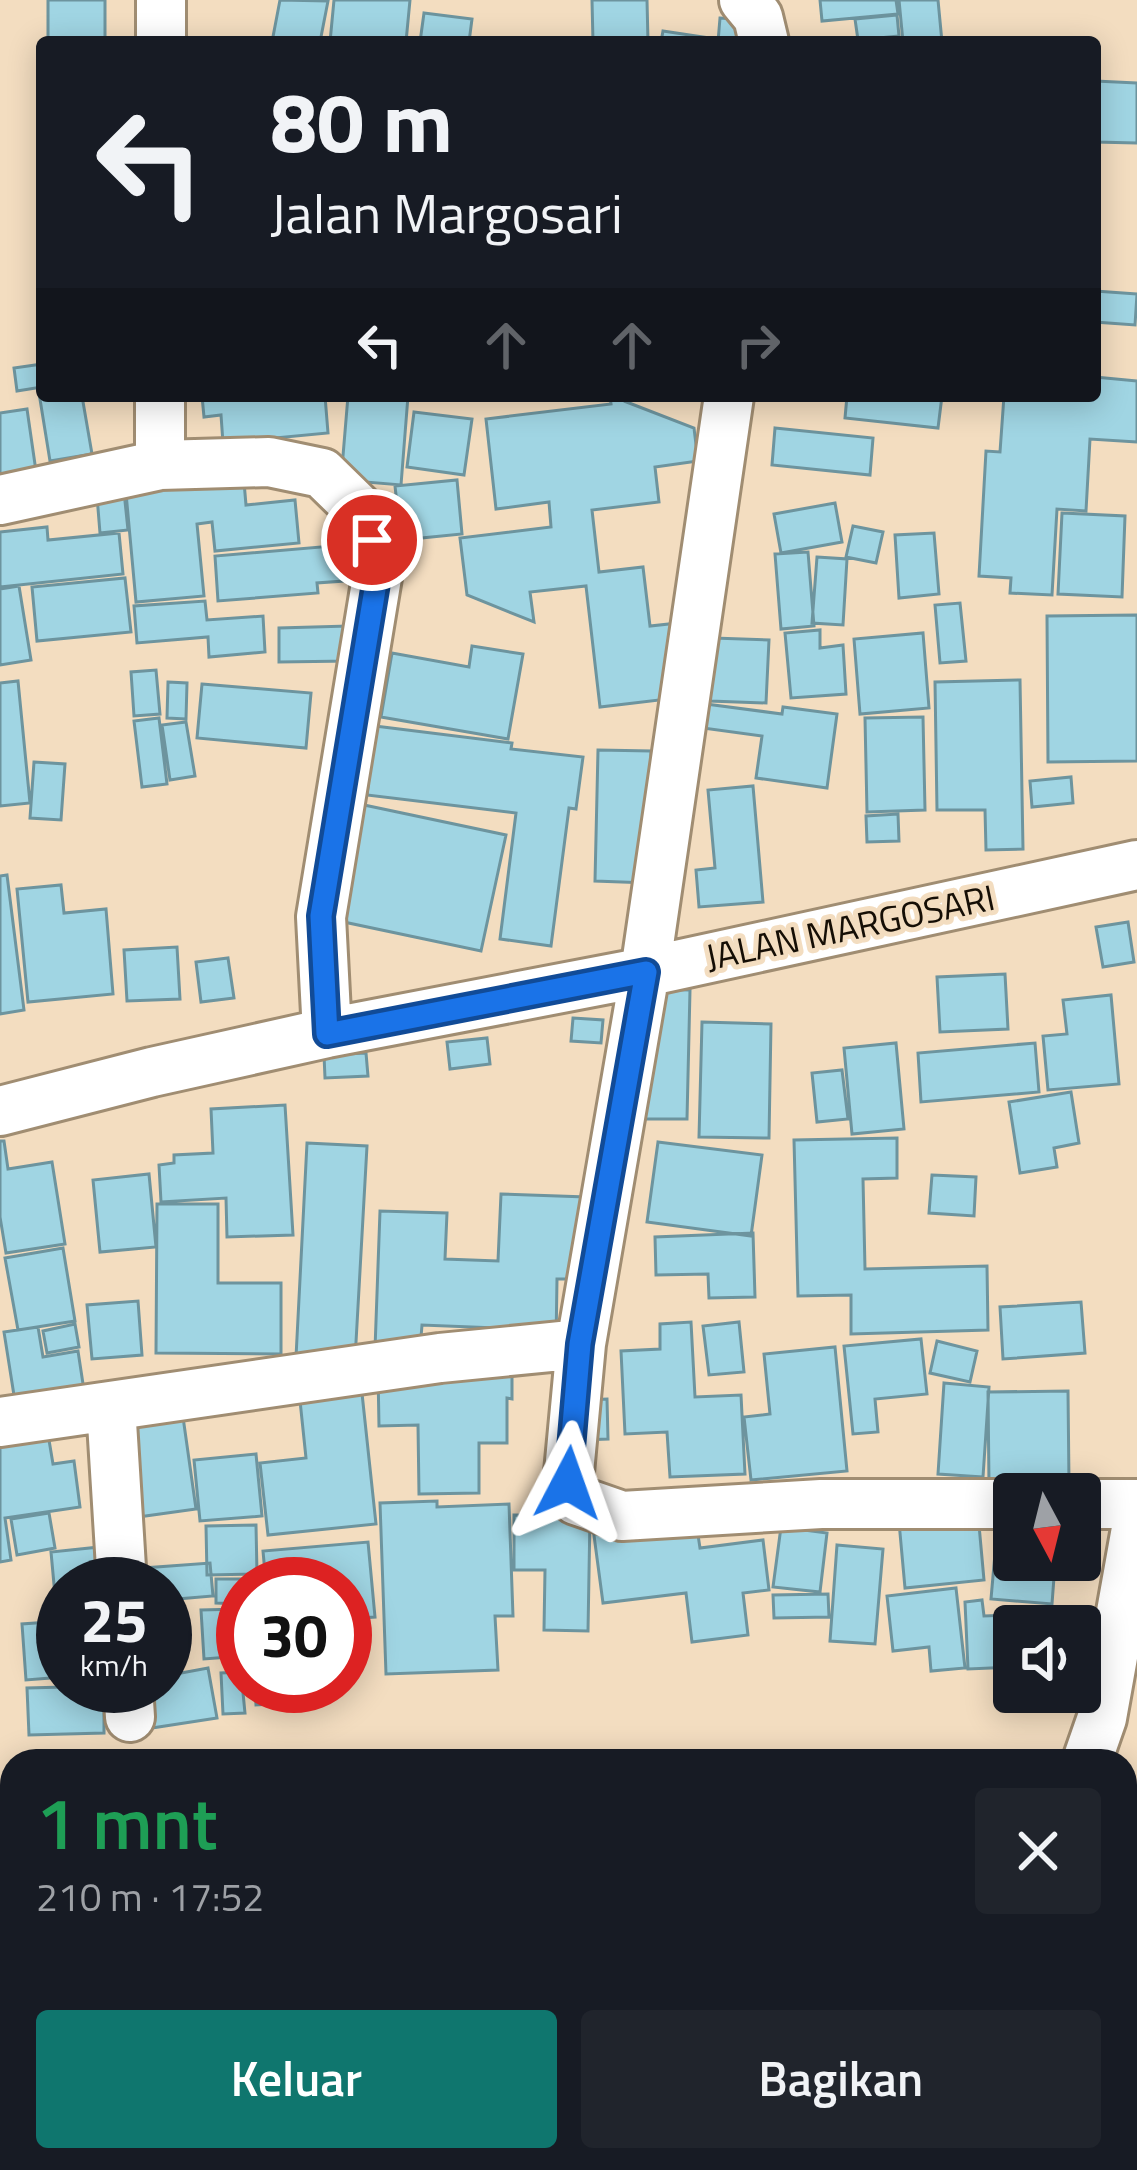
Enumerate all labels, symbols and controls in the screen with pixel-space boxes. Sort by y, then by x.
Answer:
text: 80 m [270,57,453,185]
icon: left [72,84,228,240]
text: Jalan Margosari [270,172,623,254]
icon: left [347,312,413,378]
icon: ahead [473,312,539,378]
icon: ahead [599,312,665,378]
icon: right [725,312,791,378]
pin [321,489,423,591]
icon: arrive [339,507,405,573]
street label: JALAN MARGOSARI [700,869,1000,984]
position arrow [505,1420,631,1546]
north arrow [993,1473,1101,1581]
map controls [993,1473,1101,1713]
speed limit sign: 30 [216,1557,372,1713]
text: 25 [80,1574,148,1665]
button: sound [993,1605,1101,1713]
text: km/h [80,1642,148,1688]
text: 1 mnt [36,1767,218,1877]
button: close [975,1788,1101,1914]
text: 210 m · 17:52 [36,1867,264,1926]
button: Keluar [36,2010,557,2148]
button: Bagikan [581,2010,1101,2148]

